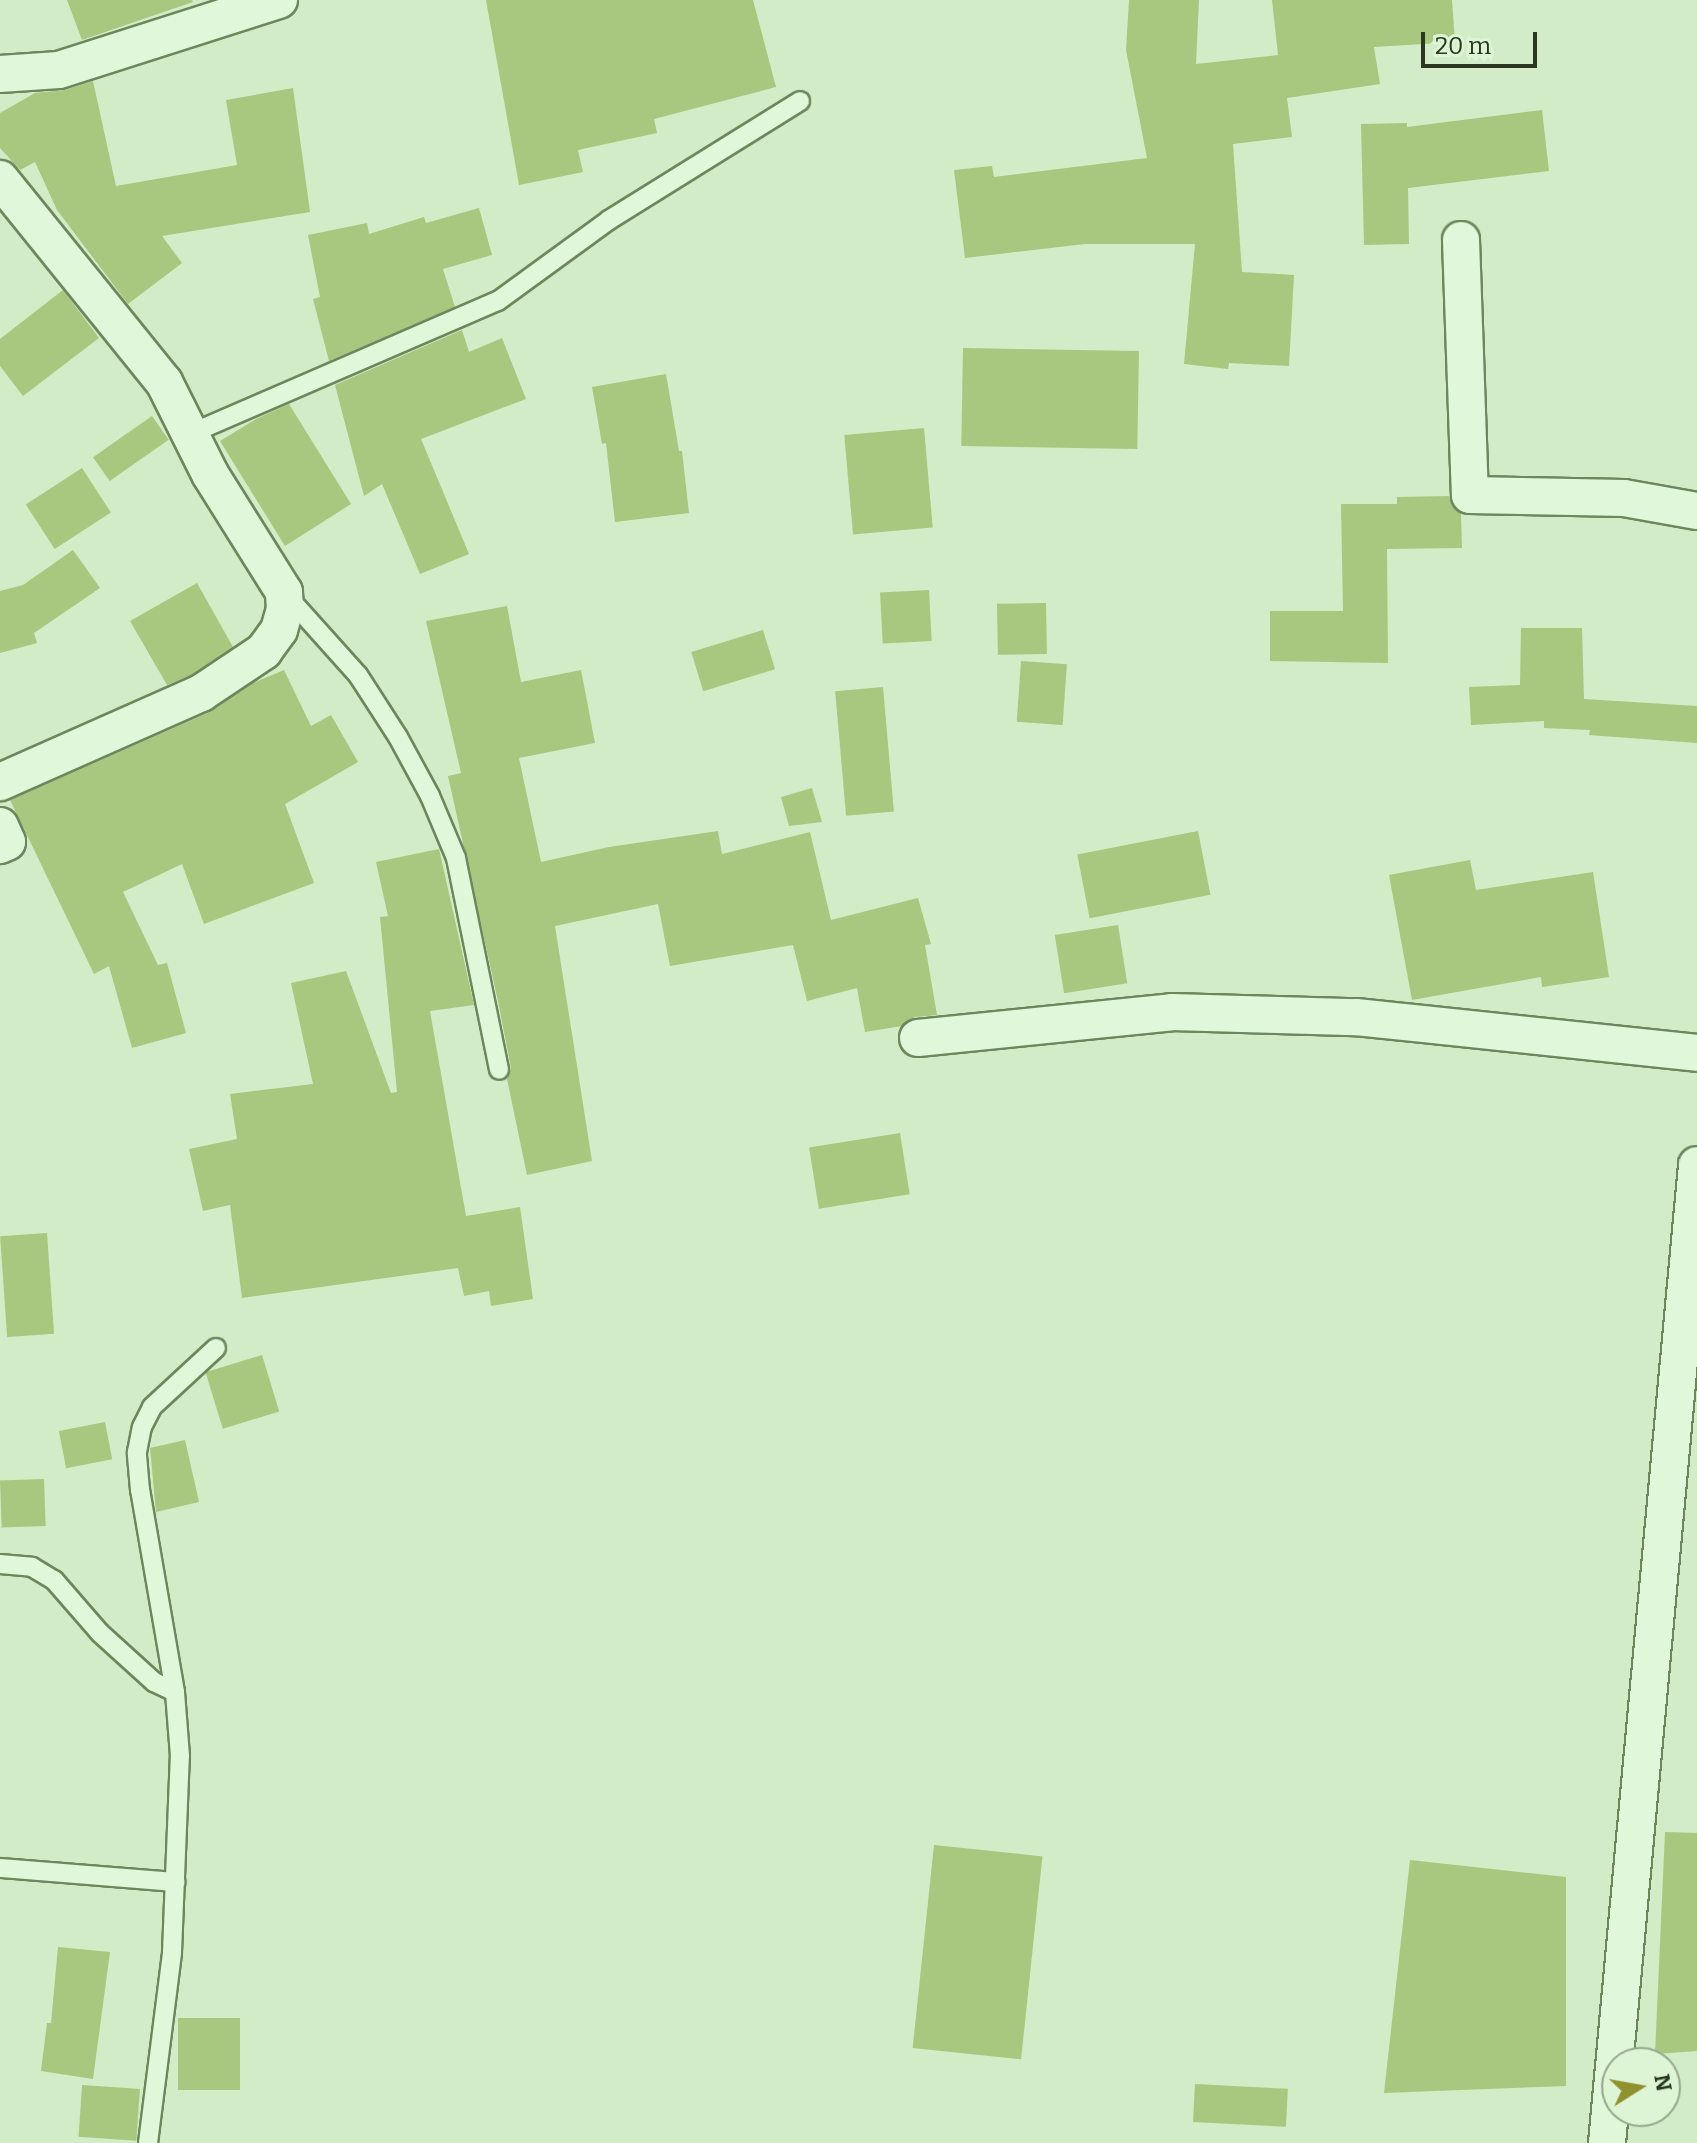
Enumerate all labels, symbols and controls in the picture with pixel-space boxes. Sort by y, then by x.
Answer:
scale bar [1425,16,1541,66]
text: 20 m [1435,32,1491,60]
north arrow [1601,2047,1681,2127]
text: N [1648,2072,1678,2094]

